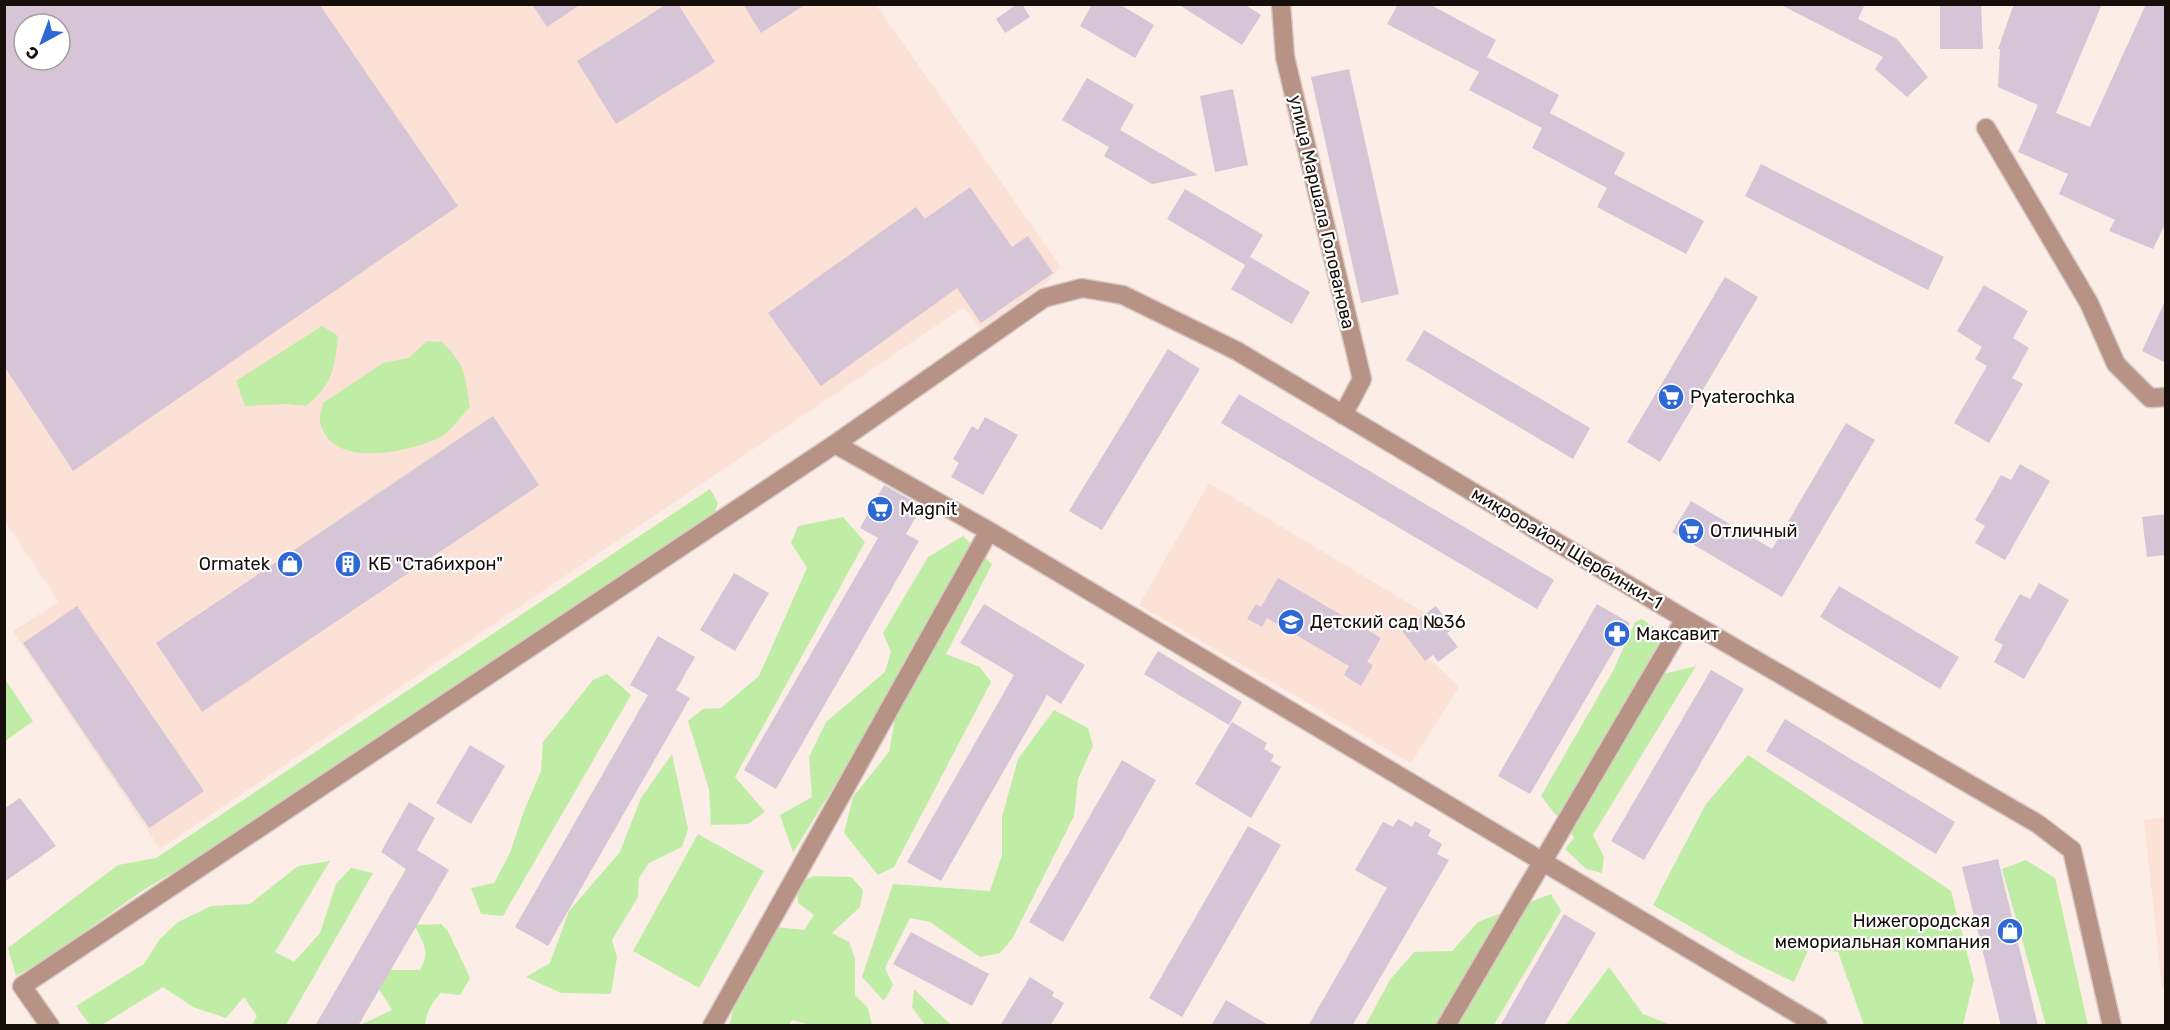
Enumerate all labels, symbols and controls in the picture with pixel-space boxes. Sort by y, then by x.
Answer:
north arrow [12,12,72,72]
text: С [22,42,43,64]
street label: улица Маршала Голованова [1284,93,1360,331]
supermarket icon: Pyaterochka [1656,382,1686,412]
place label: Pyaterochka [1690,386,1795,408]
street label: микрорайон Щербинки-1 [1468,482,1666,614]
supermarket icon: Magnit [865,494,895,524]
place label: Magnit [900,498,957,520]
supermarket icon: Отличный [1676,516,1706,546]
place label: Отличный [1710,520,1797,542]
shop icon: Ormatek [275,549,305,579]
building icon: КБ "Стабихрон" [333,549,363,579]
place label: Ormatek [199,553,271,575]
place label: КБ "Стабихрон" [368,553,503,575]
school or university icon: Детский сад №36 [1276,607,1306,637]
place label: Детский сад №36 [1310,611,1466,633]
pharmacy icon: Максавит [1602,619,1632,649]
place label: Максавит [1636,623,1720,645]
place label: Нижегородская мемориальная компания [1775,910,1990,953]
shop icon: Нижегородская мемориальная компания [1995,916,2025,946]

